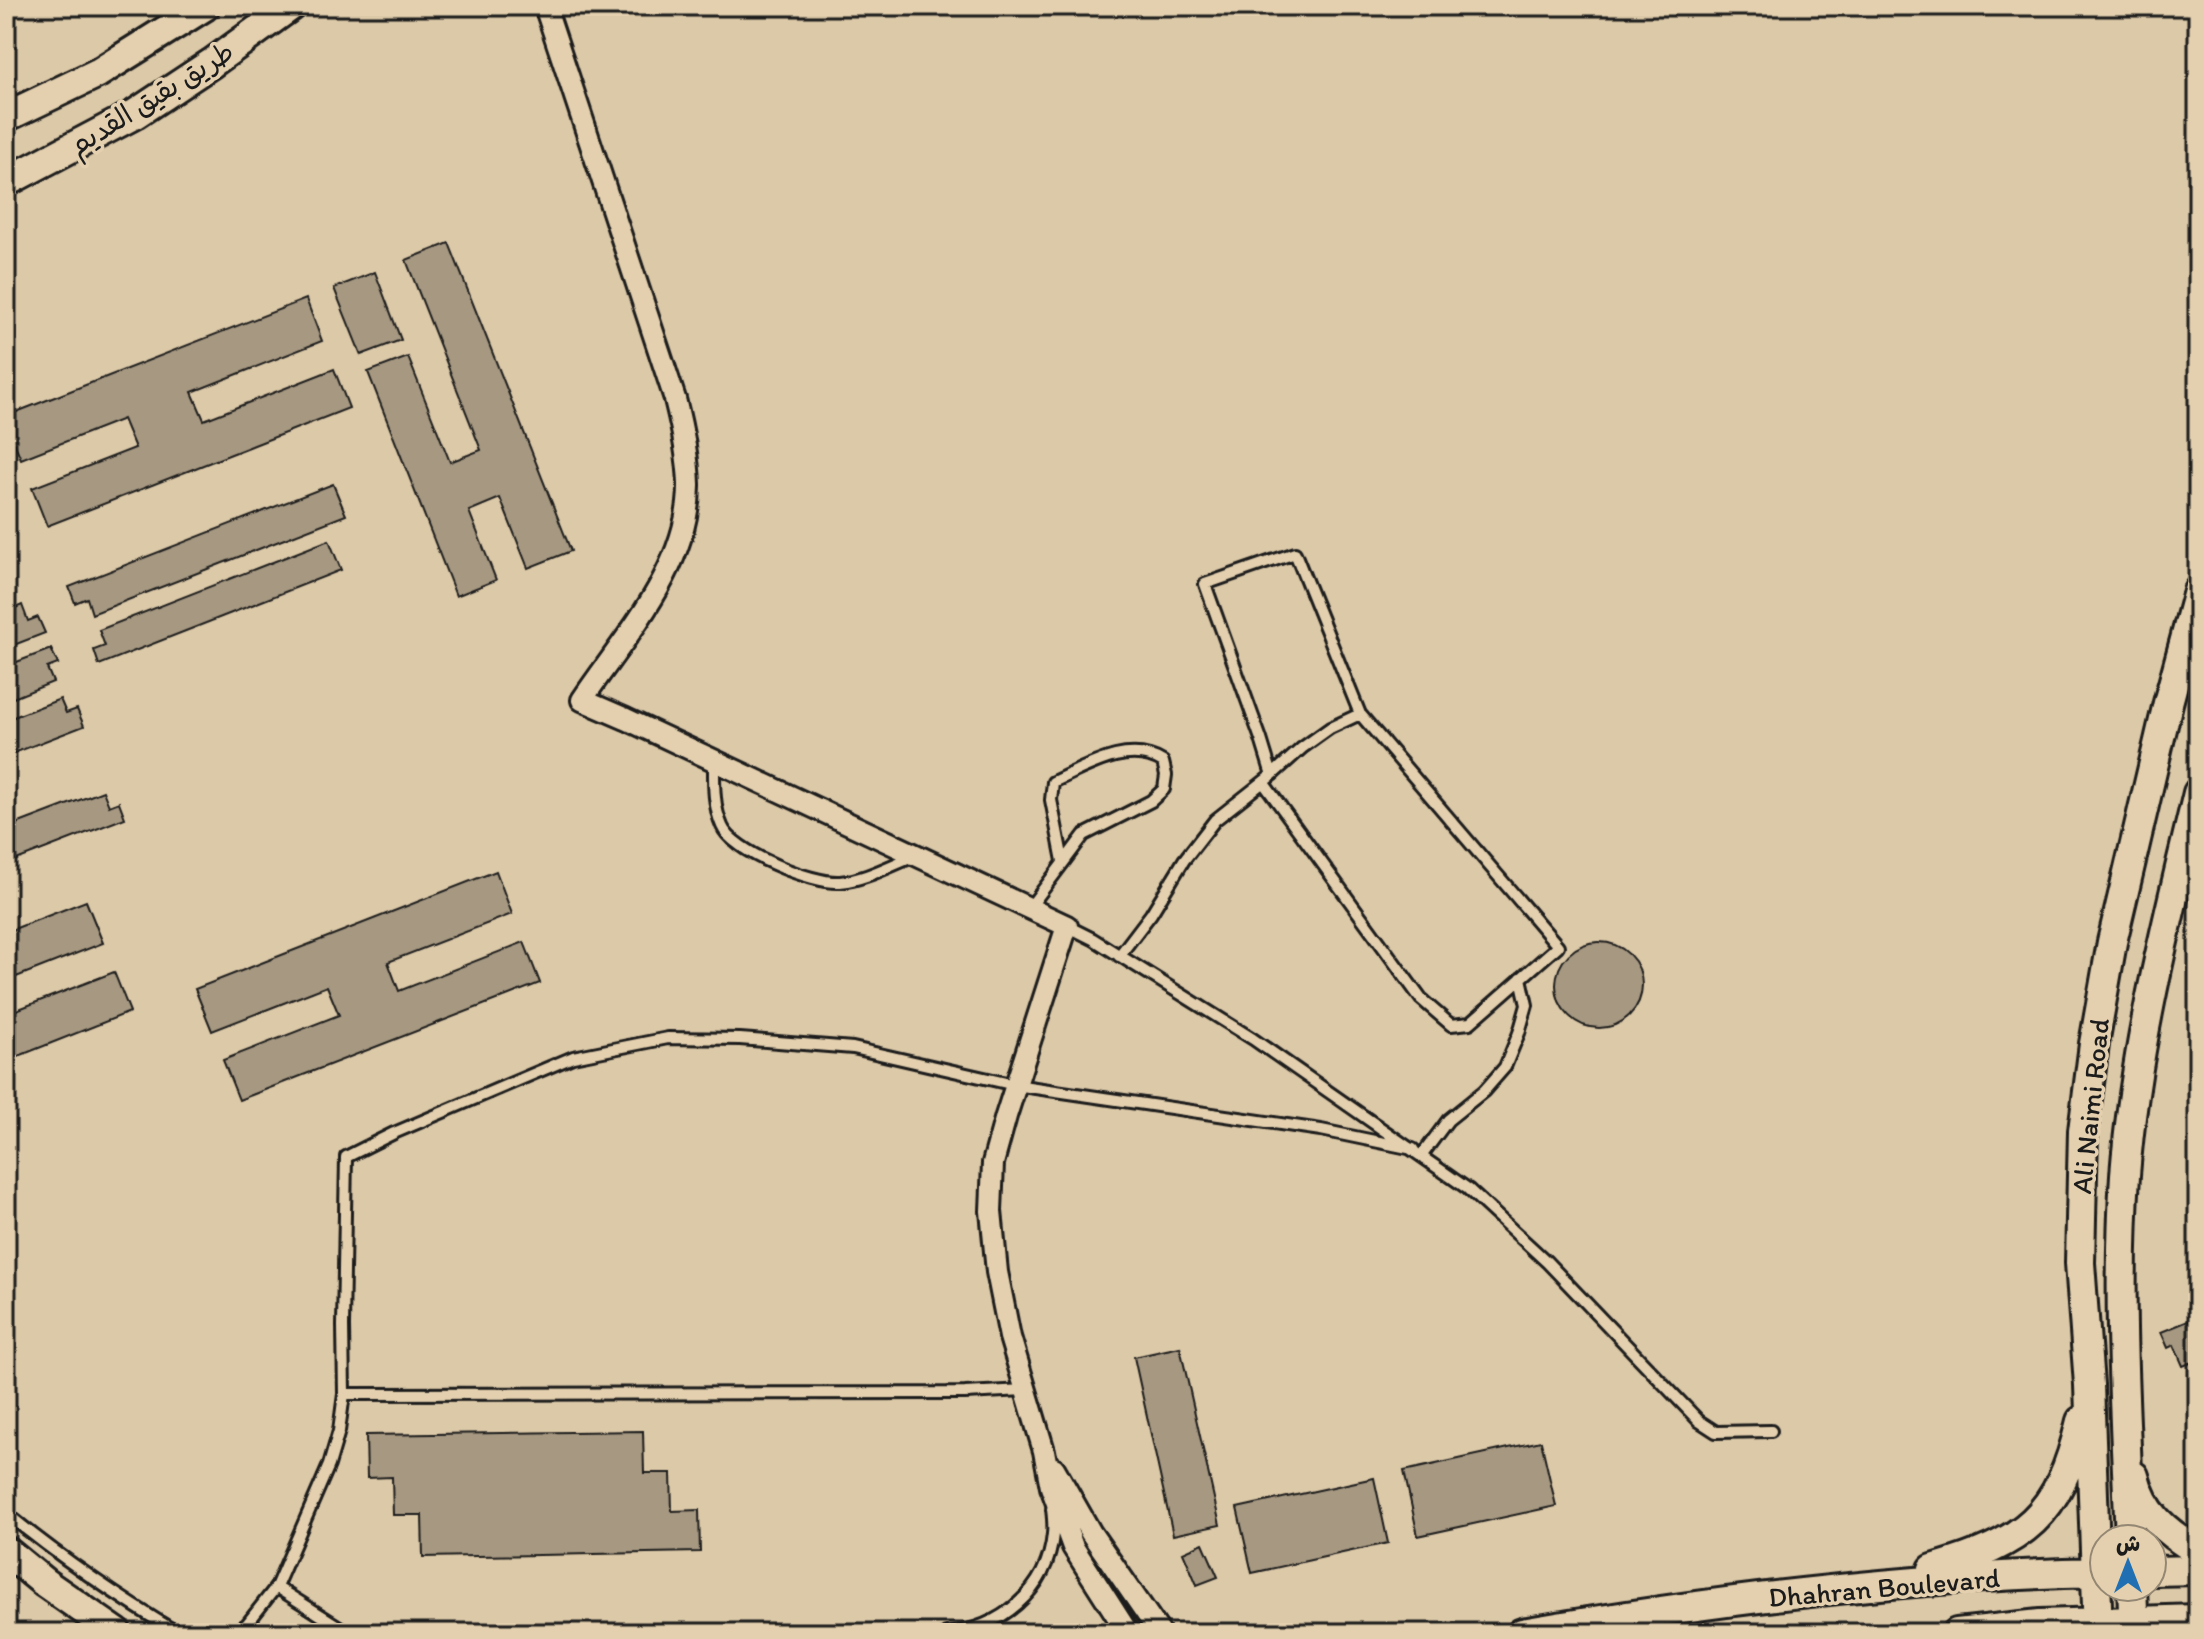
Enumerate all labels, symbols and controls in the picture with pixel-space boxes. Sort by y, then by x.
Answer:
street label: طريق بقيق القديم [62,34,243,167]
street label: Ali Naimi Road [2064,1016,2116,1196]
north arrow [2088,1523,2168,1603]
text: ش [2116,1530,2140,1557]
street label: Dhahran Boulevard [1767,1560,2001,1614]

